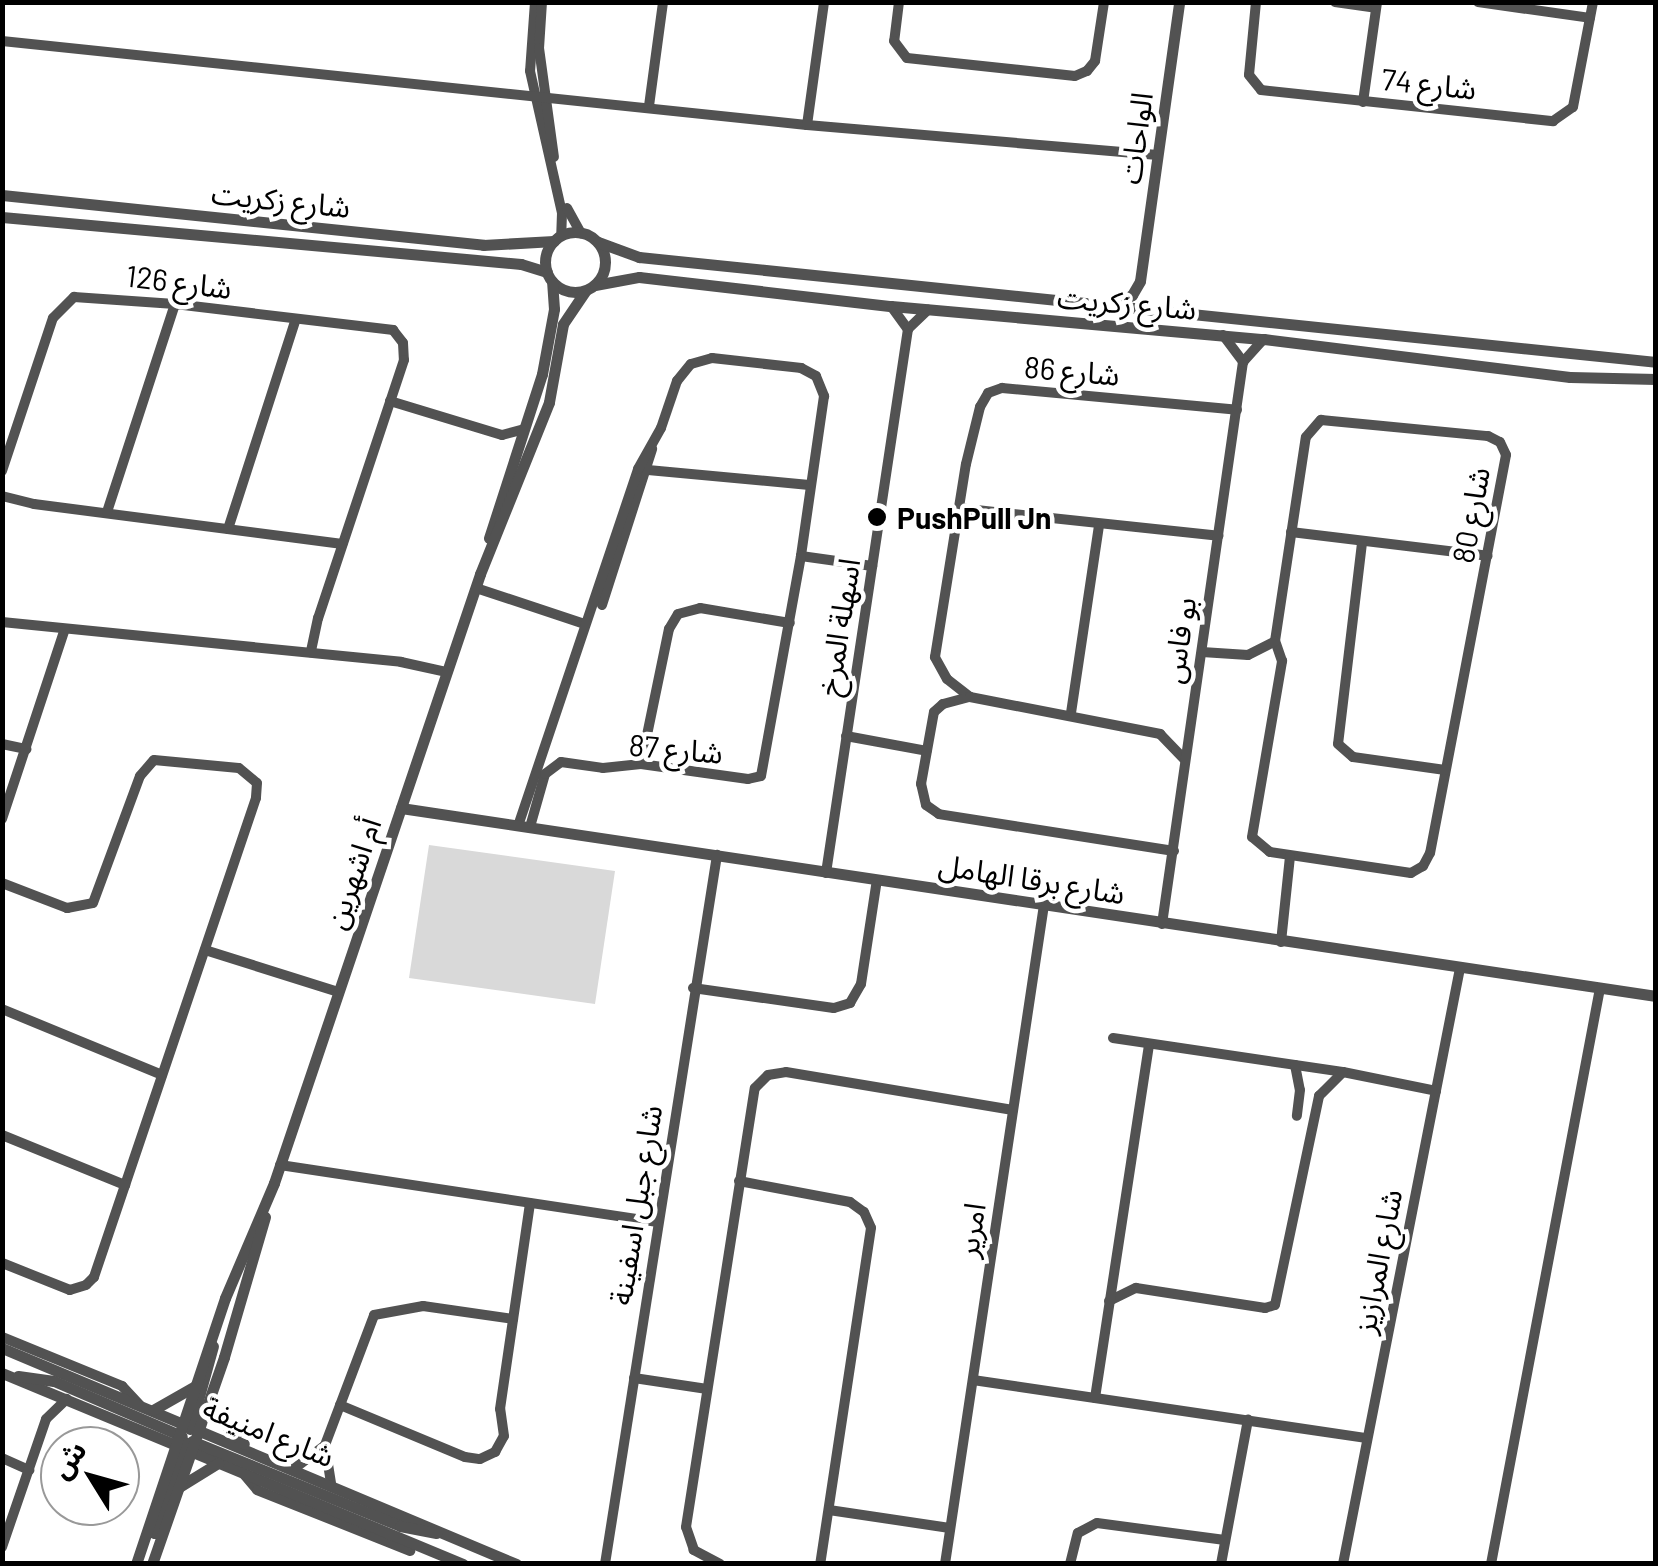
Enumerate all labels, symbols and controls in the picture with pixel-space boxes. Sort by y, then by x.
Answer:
street label: شارع 74 [1380,60,1478,106]
street label: الواحات [1111,90,1159,186]
street label: شارع زكريت [210,174,352,224]
street label: شارع 126 [124,257,234,305]
street label: شارع زكريت [1056,278,1198,326]
street label: شارع 86 [1023,348,1121,392]
street label: شارع 80 [1444,464,1496,566]
place label: PushPull Jn [897,499,1052,535]
marker: PushPull Jn [866,506,888,528]
street label: اسهلة المرخ [809,556,867,698]
street label: بو فاس [1153,594,1203,686]
street label: شارع 87 [627,726,725,770]
street label: أم اشهرين [316,813,388,933]
street label: شارع برقا الهامل [936,846,1128,910]
street label: شارع جبل اسفينة [601,1102,669,1308]
street label: شارع المرازيز [1345,1186,1409,1336]
street label: امرير [948,1200,992,1260]
street label: شارع امنيفة [198,1388,340,1474]
north arrow [40,1426,140,1526]
text: ش [43,1434,93,1485]

